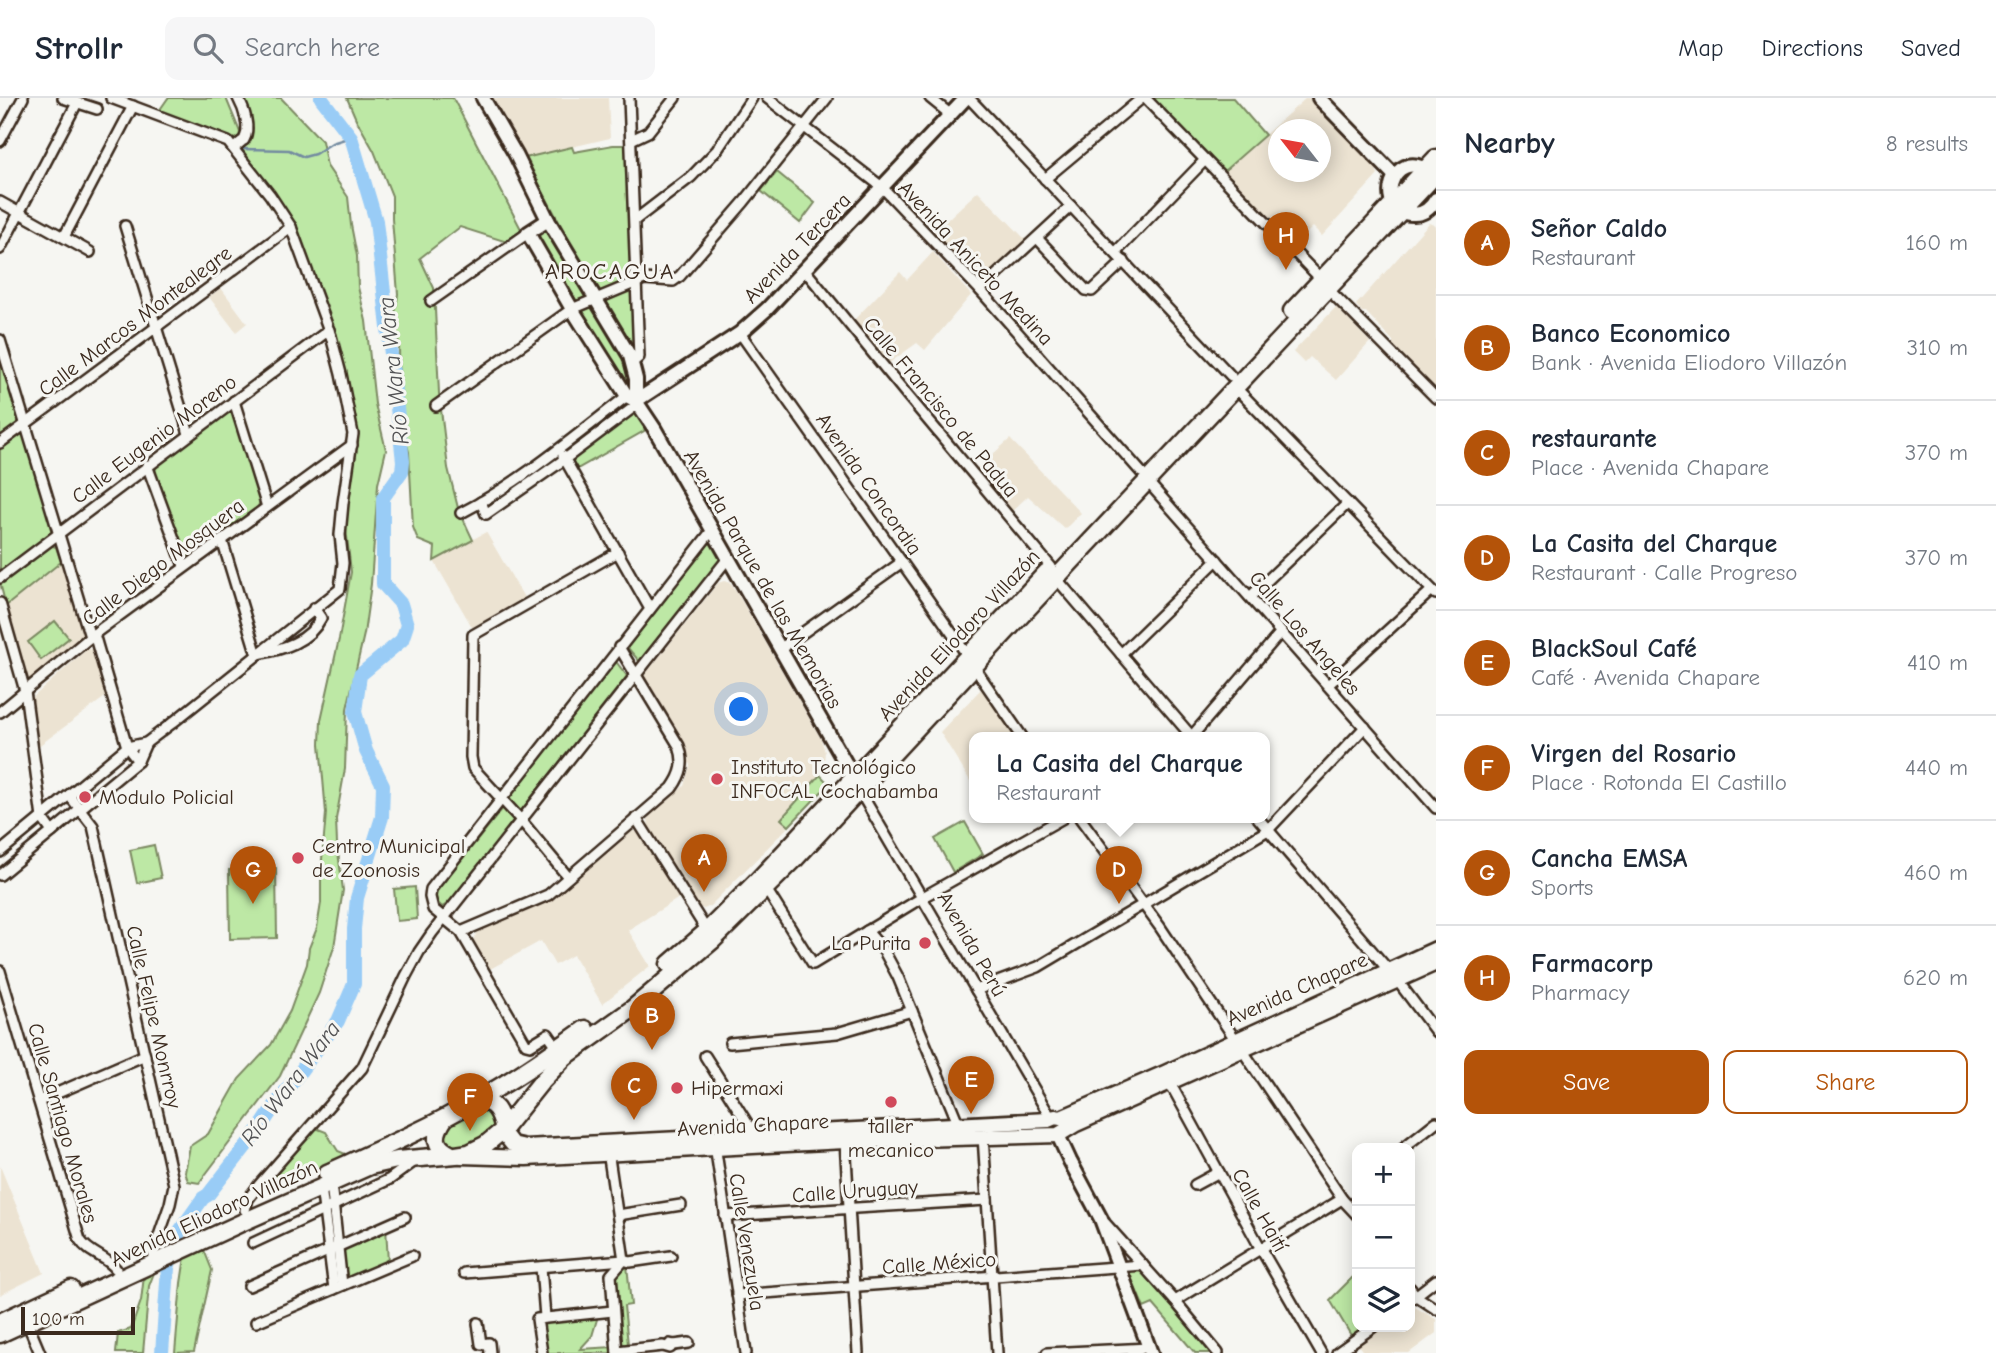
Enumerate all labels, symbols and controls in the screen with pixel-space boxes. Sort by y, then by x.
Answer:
search box [165,17,655,80]
text: Strollr [35,29,123,67]
icon: search [189,29,227,67]
text: Search here [245,33,380,63]
text: Map [1678,34,1724,62]
text: Directions [1762,34,1863,62]
text: Saved [1901,34,1961,62]
north arrow [1268,119,1331,182]
text: Nearby [1464,126,1555,161]
text: 8 results [1886,130,1968,157]
street label: Avenida Aniceto Medina [894,176,1058,350]
street label: Avenida Tercera [739,188,855,308]
pin: H [1263,212,1309,270]
text: Señor Caldo [1531,214,1667,244]
text: A [1481,229,1493,256]
text: 160 m [1906,229,1968,256]
street label: Calle Marcos Montealegre [34,241,236,401]
text: Restaurant [1531,244,1635,271]
district label: AROCAGUA [545,258,675,285]
water label: Río Wara Wara [372,295,415,446]
street label: Calle Francisco de Padua [859,312,1023,502]
text: Banco Economico [1531,319,1730,349]
text: B [1480,334,1494,361]
text: 310 m [1907,334,1968,361]
text: Bank · Avenida Eliodoro Villazón [1531,349,1847,376]
street label: Calle Eugenio Moreno [67,369,241,509]
street label: Avenida Concordia [811,408,927,560]
text: restaurante [1531,424,1657,454]
text: C [1480,439,1494,466]
text: 370 m [1905,439,1968,466]
street label: Avenida Parque de las Memorias [679,446,847,712]
text: Place · Avenida Chapare [1531,454,1769,481]
street label: Calle Diego Mosquera [77,493,249,631]
text: La Casita del Charque [1531,529,1777,559]
street label: Avenida Eliodoro Villazón [873,544,1045,726]
text: D [1480,544,1494,571]
text: 370 m [1905,544,1968,571]
text: Restaurant · Calle Progreso [1531,559,1797,586]
street label: Calle Los Angeles [1245,566,1365,700]
text: BlackSoul Café [1531,634,1697,664]
text: E [1480,649,1494,676]
text: 410 m [1907,649,1968,676]
text: Café · Avenida Chapare [1531,664,1760,691]
your location [724,692,758,726]
popup [969,732,1270,823]
text: Virgen del Rosario [1531,739,1736,769]
text: La Casita del Charque [996,749,1243,779]
text: F [1480,754,1494,781]
text: 440 m [1905,754,1968,781]
place label: Instituto Tecnológico INFOCAL Cochabamba [731,755,938,803]
text: Place · Rotonda El Castillo [1531,769,1787,796]
marker: Instituto Tecnológico INFOCAL Cochabamba [709,771,725,787]
text: Restaurant [996,779,1100,806]
place label: Modulo Policial [99,785,234,809]
marker: Modulo Policial [77,789,93,805]
place label: Centro Municipal de Zoonosis [312,834,465,882]
pin: A [681,834,727,892]
text: Cancha EMSA [1531,844,1687,874]
pin: G [230,846,276,904]
pin: D [1096,846,1142,904]
marker: Centro Municipal de Zoonosis [290,850,306,866]
text: G [1479,859,1495,886]
text: 460 m [1904,859,1968,886]
text: Sports [1531,874,1593,901]
street label: Avenida Perú [932,887,1012,1001]
street label: Calle Felipe Monrroy [121,923,187,1111]
place label: La Purita [831,931,911,955]
marker: La Purita [917,935,933,951]
street label: Avenida Chapare [1223,947,1371,1031]
text: Farmacorp [1531,949,1653,979]
text: H [1479,964,1495,991]
text: 620 m [1903,964,1968,991]
text: Pharmacy [1531,979,1629,1006]
pin: B [629,992,675,1050]
water label: Río Wara Wara [235,1016,346,1151]
street label: Calle Santiago Morales [23,1020,103,1226]
button: Save [1464,1050,1709,1114]
button: Share [1723,1050,1968,1114]
pin: E [948,1056,994,1114]
pin: C [611,1062,657,1120]
pin: F [447,1073,493,1131]
place label: Hipermaxi [691,1076,784,1100]
marker: Hipermaxi [669,1080,685,1096]
marker: taller mecanico [883,1094,899,1110]
street label: Avenida Chapare [677,1109,829,1141]
place label: taller mecanico [848,1114,934,1162]
map controls [1352,1143,1415,1332]
button: + [1352,1143,1415,1206]
street label: Avenida Eliodoro Villazón [107,1155,321,1271]
street label: Calle Haití [1227,1164,1293,1256]
street label: Calle Venezuela [724,1172,770,1312]
street label: Calle Uruguay [791,1175,919,1207]
button: − [1352,1206,1415,1269]
street label: Calle México [881,1247,997,1279]
button: layers [1352,1269,1415,1332]
scale bar [21,1304,135,1336]
text: 100 m [32,1308,85,1330]

